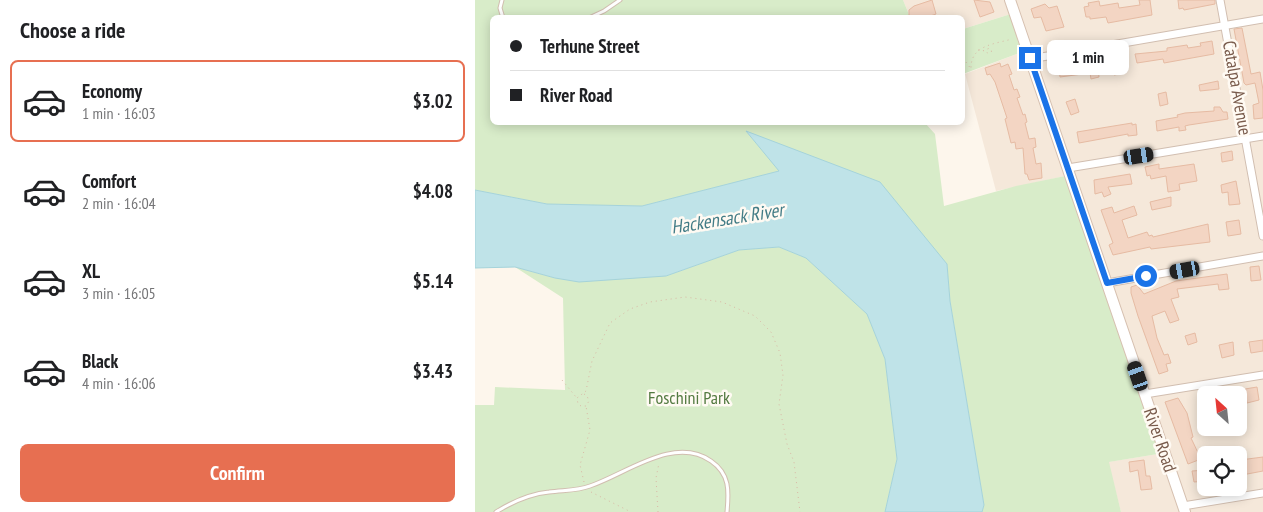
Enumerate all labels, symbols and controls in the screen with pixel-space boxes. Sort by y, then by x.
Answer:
text: Choose a ride [20,16,125,44]
text: Terhune Street [540,34,640,58]
street label: Catalpa Avenue [1218,39,1257,137]
callout: 1 min [1047,40,1130,76]
route end [1019,47,1041,69]
text: 1 min [1072,47,1104,67]
icon: car [22,79,67,124]
text: Economy [82,79,142,103]
text: River Road [540,83,612,107]
text: $3.02 [413,89,453,113]
text: 1 min · 16:03 [82,103,156,123]
car [1123,146,1154,166]
icon: car [22,169,67,214]
text: Comfort [82,169,136,193]
text: $4.08 [413,179,453,203]
text: 2 min · 16:04 [82,193,156,213]
water label: Hackensack River [669,197,788,239]
icon: car [22,259,67,304]
text: XL [82,259,100,283]
car [1168,260,1201,280]
route start [1135,265,1157,287]
text: $5.14 [413,269,453,293]
text: 3 min · 16:05 [82,283,156,303]
icon: car [22,349,67,394]
text: Black [82,349,118,373]
text: $3.43 [413,359,453,383]
car [1126,359,1149,393]
text: 4 min · 16:06 [82,373,156,393]
park label: Foschini Park [648,386,730,409]
north arrow [1197,386,1247,436]
map controls [1197,386,1247,496]
street label: River Road [1139,405,1182,475]
button: Confirm [20,444,455,502]
button: locate [1197,446,1247,496]

